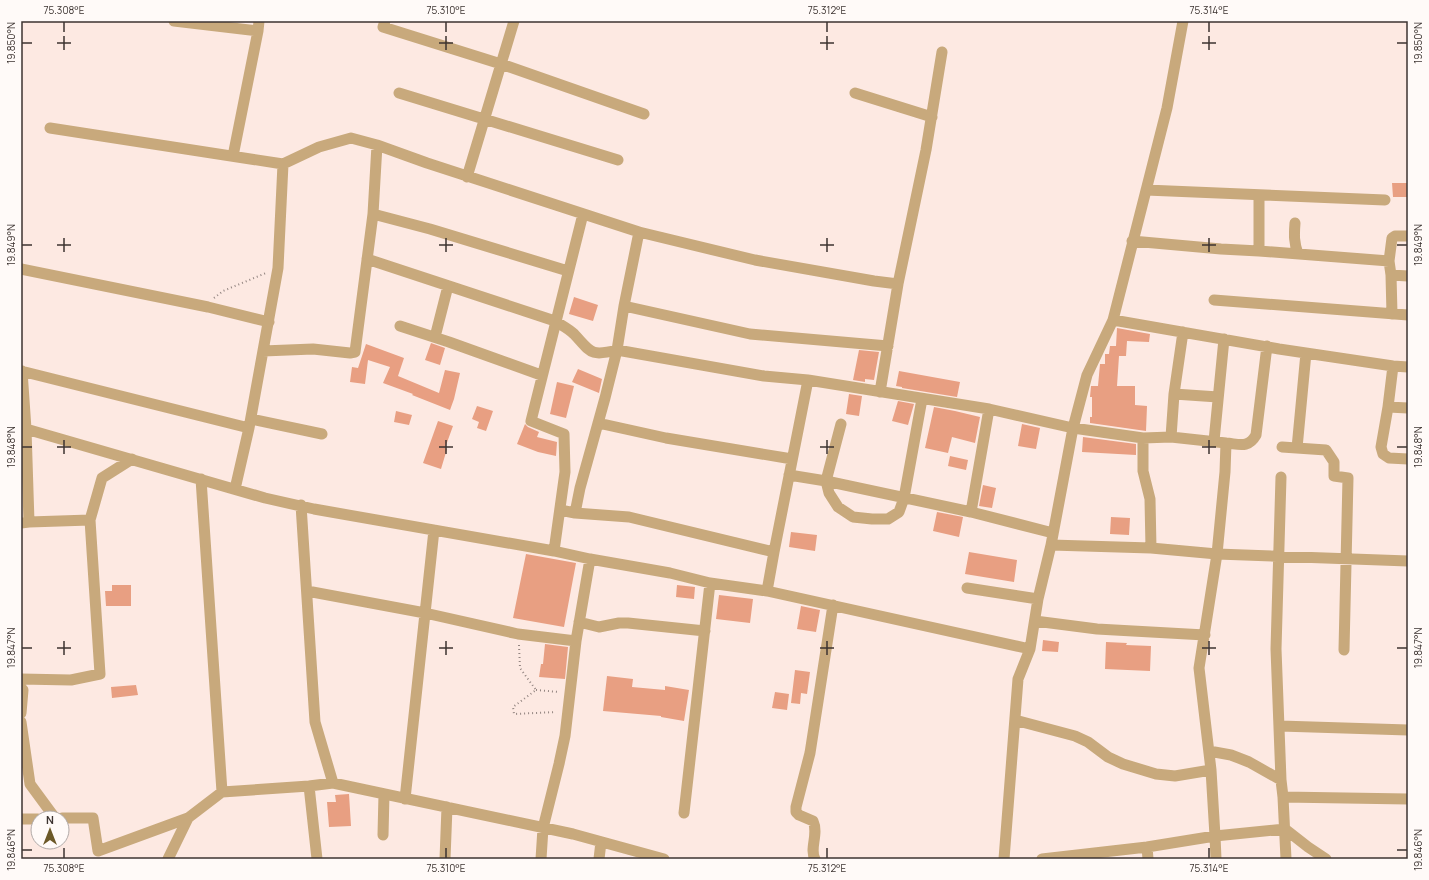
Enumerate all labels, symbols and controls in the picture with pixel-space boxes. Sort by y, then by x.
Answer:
text: 75.308°E [44,3,85,17]
text: 75.310°E [426,3,466,17]
text: 75.312°E [808,3,847,17]
text: 75.314°E [1190,3,1229,17]
text: 19.850°N [4,22,18,64]
text: 19.850°N [1411,22,1425,64]
text: 19.849°N [4,224,18,266]
text: 19.849°N [1411,224,1425,266]
text: 19.848°N [4,426,18,468]
text: 19.848°N [1411,426,1425,468]
text: 19.847°N [4,628,18,668]
text: 19.847°N [1411,628,1425,668]
north arrow [30,810,70,850]
text: N [46,812,54,827]
text: 19.846°N [4,829,18,871]
text: 19.846°N [1411,829,1425,871]
text: 75.308°E [44,861,85,875]
text: 75.310°E [426,861,466,875]
text: 75.312°E [808,861,847,875]
text: 75.314°E [1190,861,1229,875]

